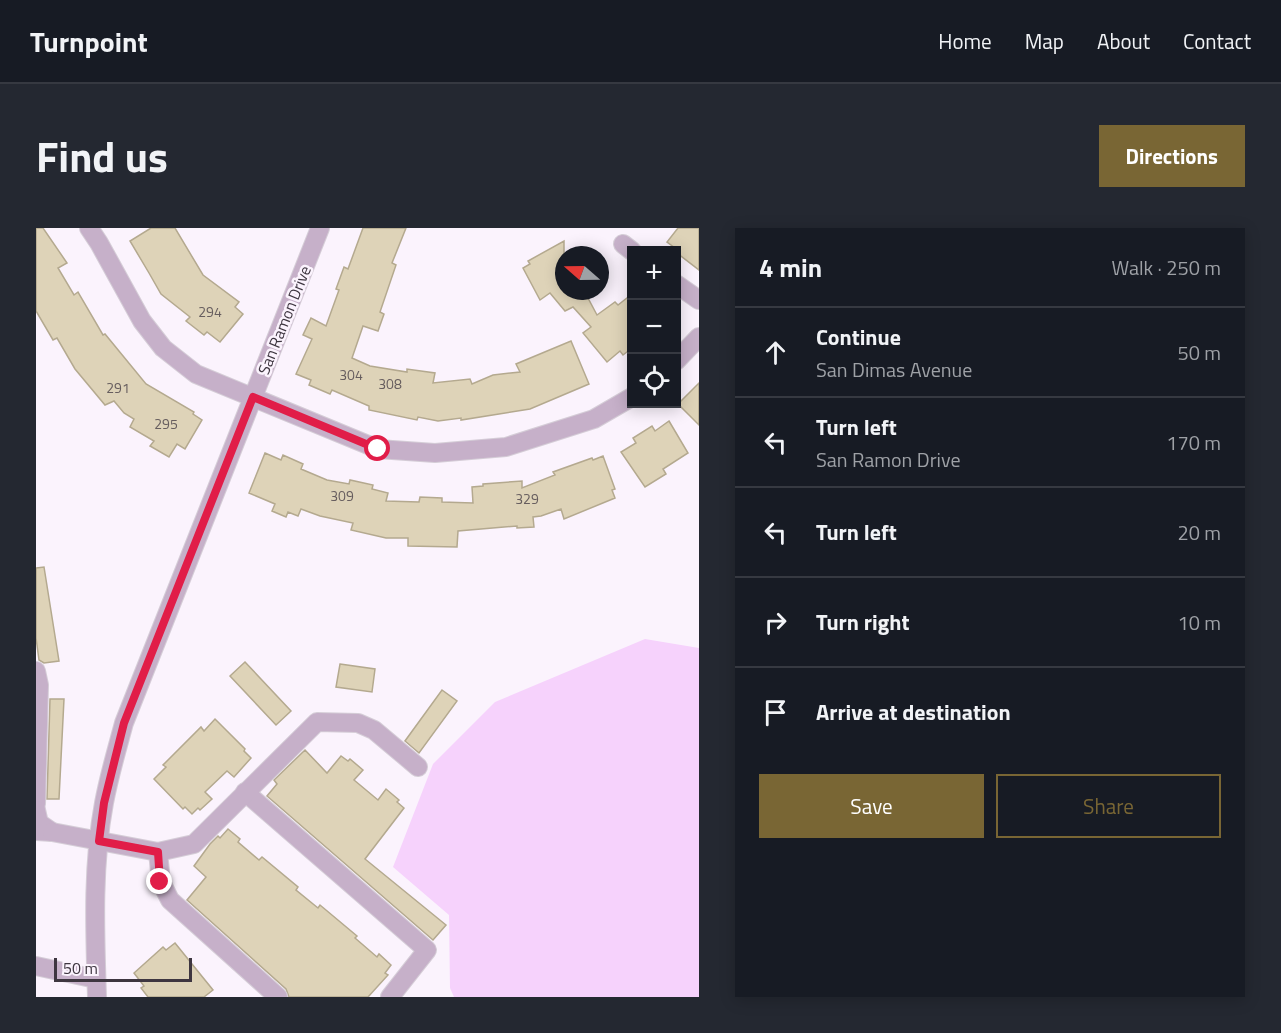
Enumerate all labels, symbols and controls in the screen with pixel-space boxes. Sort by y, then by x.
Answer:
text: Turnpoint [30,20,148,63]
text: Home [938,25,992,57]
text: Map [1025,25,1064,57]
text: About [1097,25,1150,57]
text: Contact [1183,25,1251,57]
text: Find us [36,124,168,188]
button: Directions [1099,125,1245,187]
north arrow [555,246,609,300]
map controls [627,246,681,408]
button: + [627,246,681,300]
text: 4 min [759,248,822,287]
text: Walk · 250 m [1112,252,1221,283]
street label: San Ramon Drive [251,262,317,378]
button: − [627,300,681,354]
house number: 294 [198,301,222,322]
text: Continue [816,320,901,354]
icon: ahead [759,336,792,369]
text: 50 m [1177,337,1221,368]
button: locate [627,354,681,408]
text: San Dimas Avenue [816,354,972,385]
house number: 304 [339,364,363,385]
house number: 308 [378,373,402,394]
house number: 291 [106,377,130,398]
text: Turn left [816,410,897,444]
house number: 295 [154,413,178,434]
icon: left [759,426,792,459]
text: 170 m [1166,427,1221,458]
route start [364,435,390,461]
text: San Ramon Drive [816,444,961,475]
house number: 309 [330,485,354,506]
house number: 329 [515,488,539,509]
text: Turn left [816,515,897,549]
icon: left [759,516,792,549]
text: 20 m [1177,517,1221,548]
text: Turn right [816,605,910,639]
icon: right [759,606,792,639]
text: 10 m [1177,607,1221,638]
text: Arrive at destination [816,695,1011,729]
icon: arrive [759,696,792,729]
button: Save [759,774,984,838]
button: Share [996,774,1221,838]
route end [146,868,172,894]
scale bar [54,955,192,982]
text: 50 m [63,956,98,980]

